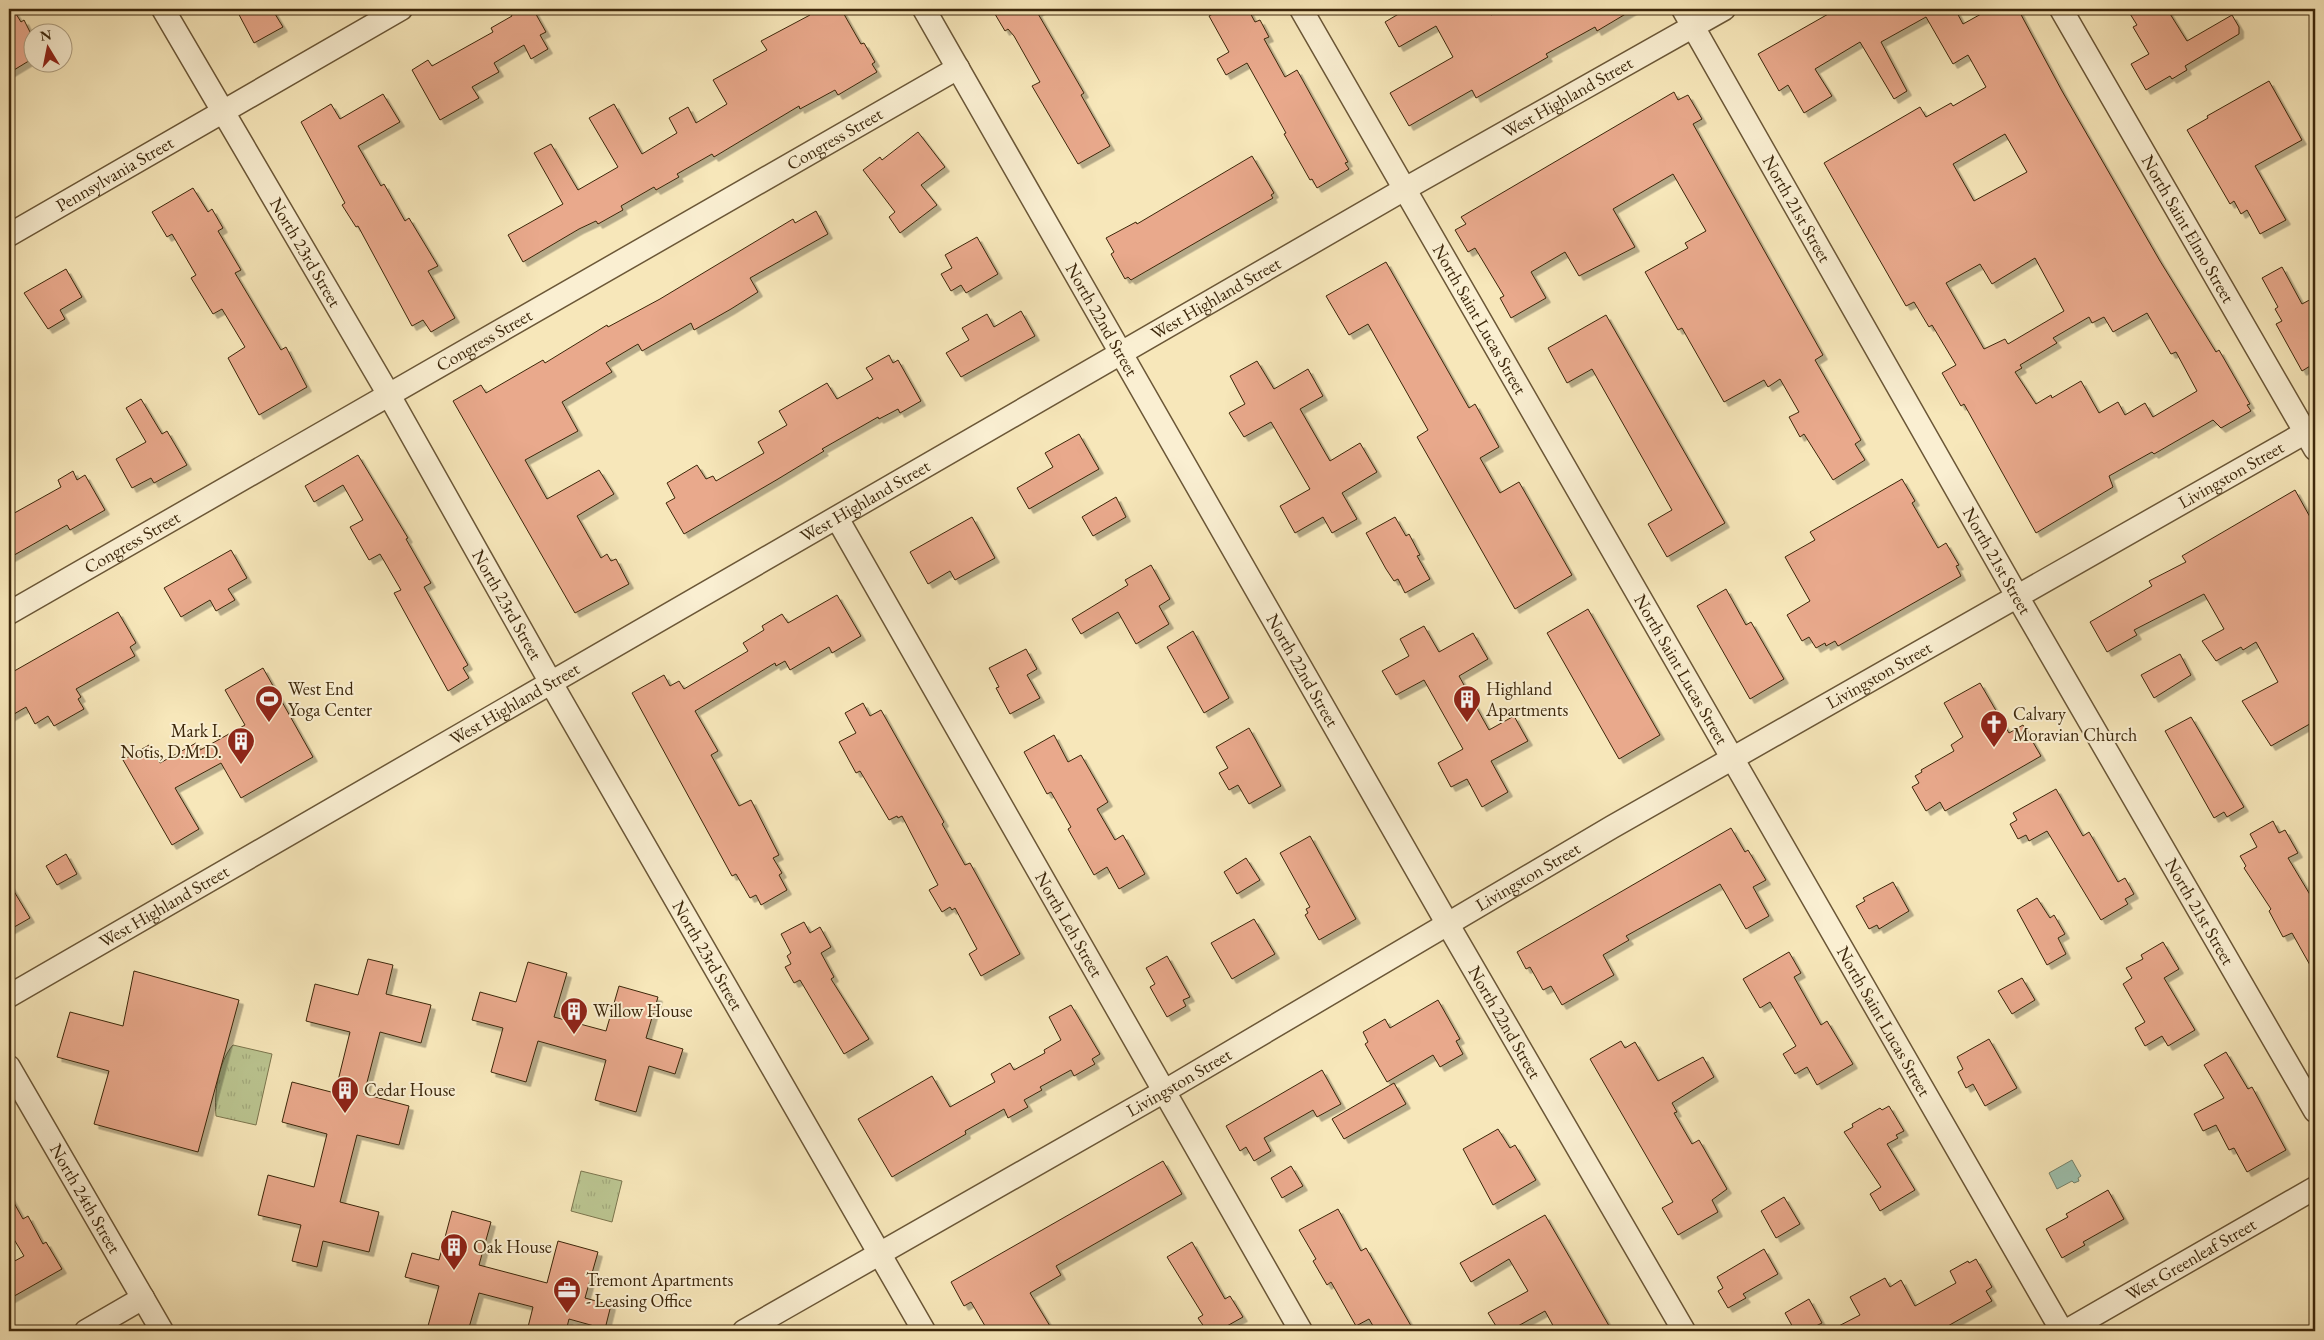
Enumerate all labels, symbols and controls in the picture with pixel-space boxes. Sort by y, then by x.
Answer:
north arrow [22,22,72,72]
text: N [39,25,54,45]
street label: West Highland Street [1498,51,1637,143]
street label: Congress Street [782,102,887,175]
street label: Pennsylvania Street [51,131,178,217]
street label: North 21st Street [1758,151,1837,267]
street label: North Saint Elmo Street [2137,151,2240,307]
street label: North 23rd Street [265,193,347,311]
street label: North Saint Lucas Street [1428,240,1533,399]
street label: West Highland Street [1146,251,1285,344]
street label: North 22nd Street [1061,259,1144,381]
street label: Congress Street [432,303,536,376]
street label: Livingston Street [2174,435,2288,513]
street label: West Highland Street [796,454,934,547]
street label: North 21st Street [1958,503,2037,619]
street label: Congress Street [80,505,184,578]
street label: North 23rd Street [467,545,548,664]
street label: North Saint Lucas Street [1629,590,1734,749]
street label: North 22nd Street [1261,609,1345,731]
street label: Livingston Street [1822,635,1936,714]
street label: West Highland Street [445,657,584,750]
place label: West End Yoga Center [288,677,372,721]
place label: Highland Apartments [1485,677,1568,721]
sports icon: West End Yoga Center [254,684,284,723]
building icon: Highland Apartments [1452,684,1482,723]
place label: Calvary Moravian Church [2013,702,2137,746]
church icon: Calvary Moravian Church [1979,709,2009,748]
place label: Mark I. Notis, D.M.D. [121,719,222,763]
building icon: Mark I. Notis, D.M.D. [226,726,256,765]
street label: Livingston Street [1471,836,1584,916]
street label: North 21st Street [2160,854,2240,969]
street label: West Highland Street [95,859,233,953]
street label: North Leh Street [1030,867,1109,981]
street label: North 23rd Street [667,896,749,1015]
street label: North Saint Lucas Street [1832,942,1937,1101]
street label: North 22nd Street [1463,962,1547,1083]
building icon: Willow House [559,996,589,1035]
place label: Willow House [593,999,693,1022]
street label: Livingston Street [1122,1042,1236,1121]
building icon: Cedar House [330,1075,360,1114]
place label: Cedar House [364,1078,455,1101]
street label: North 24th Street [45,1139,127,1258]
street label: West Greenleaf Street [2121,1212,2260,1305]
building icon: Oak House [439,1232,469,1271]
place label: Oak House [473,1235,552,1258]
place label: Tremont Apartments - Leasing Office [586,1268,733,1312]
office icon: Tremont Apartments - Leasing Office [552,1275,582,1314]

